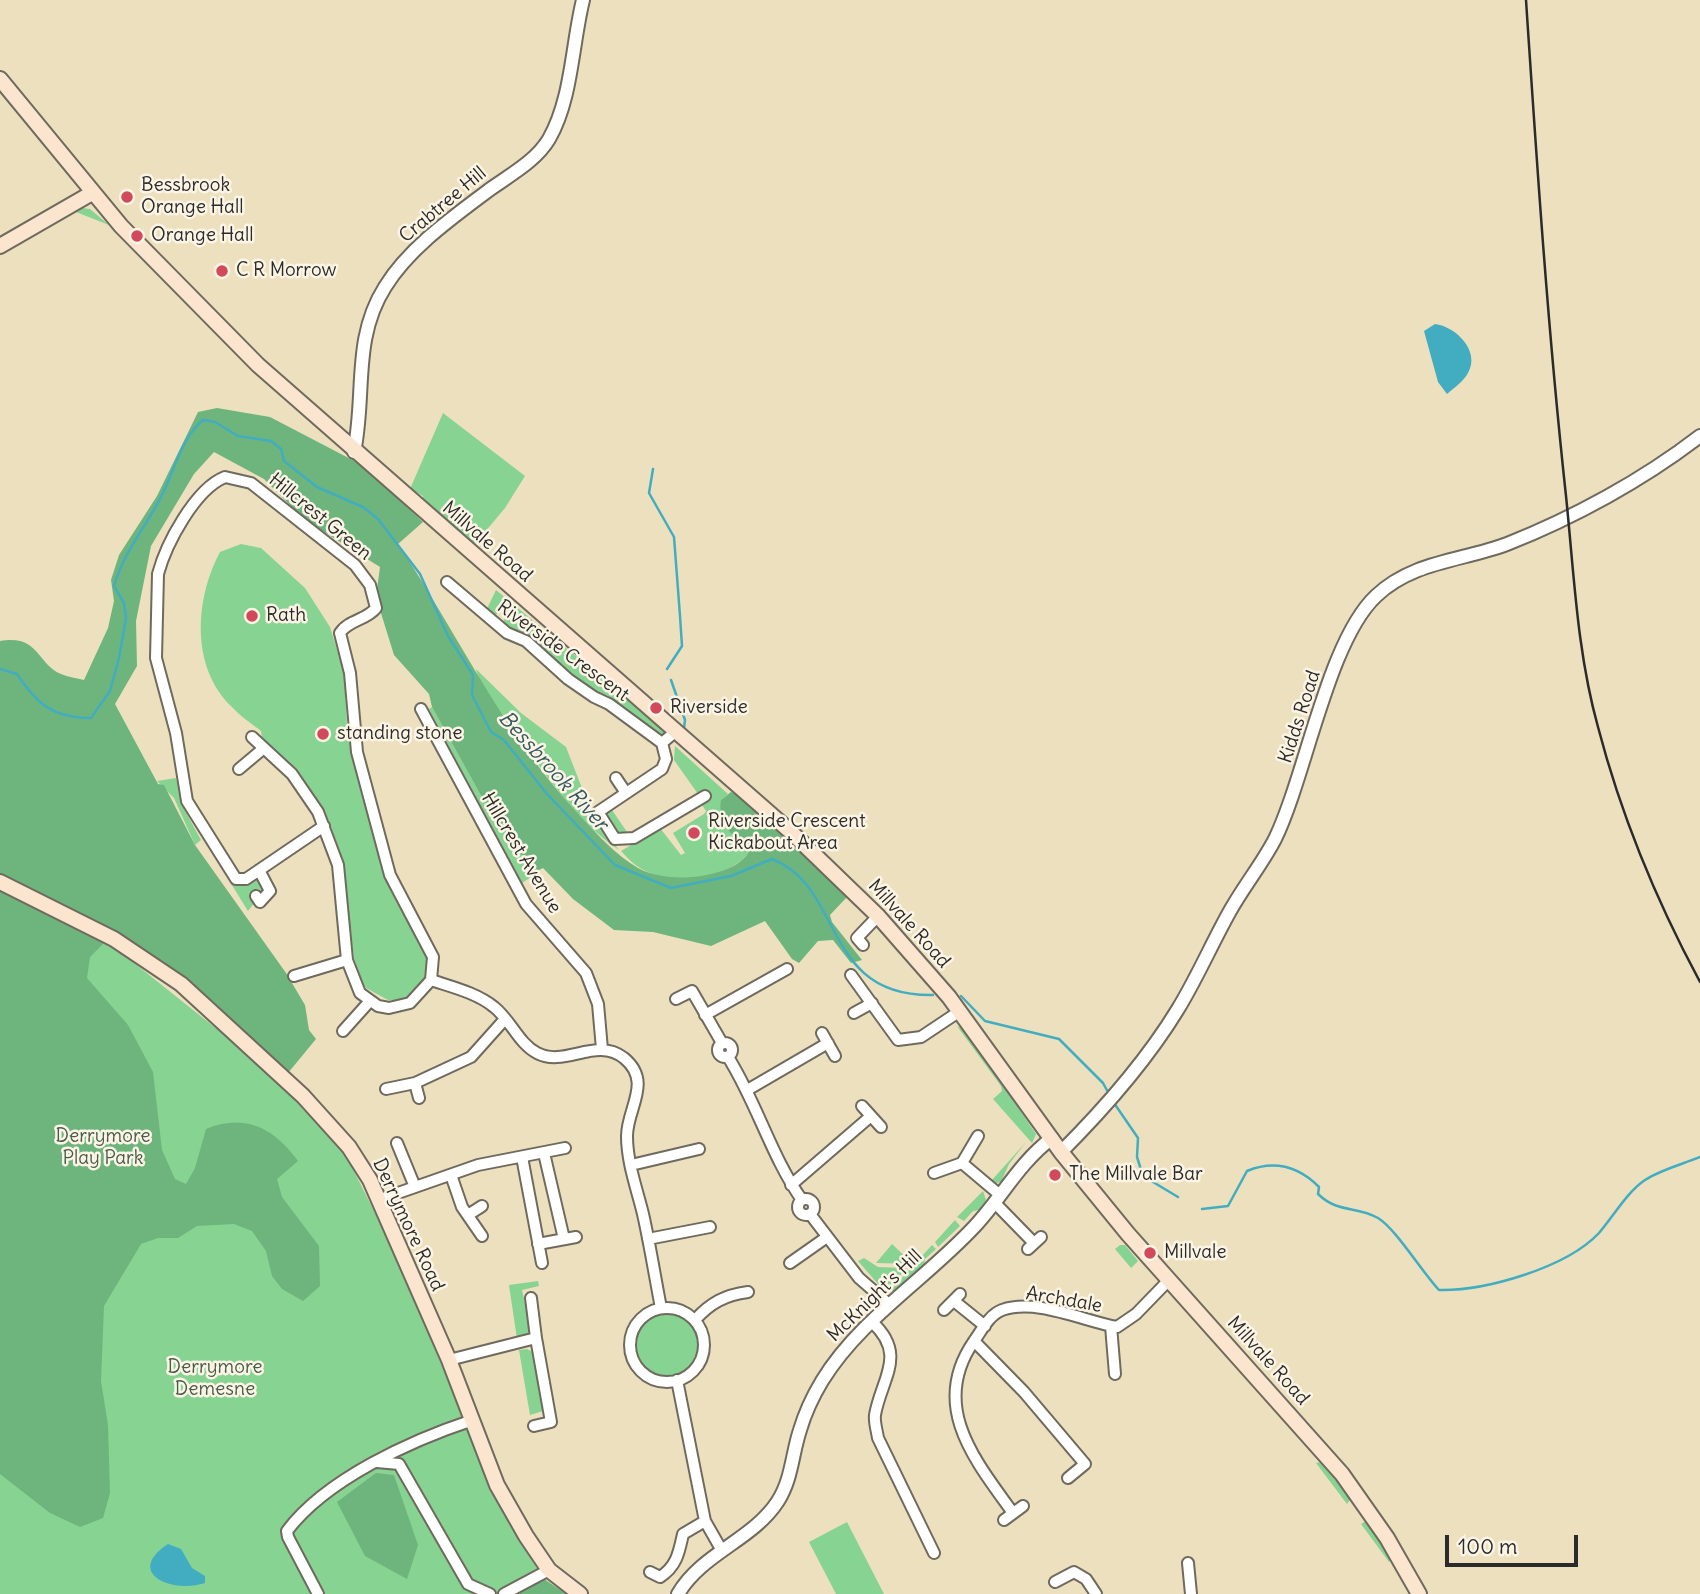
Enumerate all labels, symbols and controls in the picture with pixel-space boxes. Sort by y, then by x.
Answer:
street label: Crabtree Hill [395,162,491,248]
place label: Bessbrook Orange Hall [141,175,243,219]
marker: Bessbrook Orange Hall [119,189,135,205]
place label: Orange Hall [151,225,253,247]
marker: Orange Hall [129,228,145,244]
place label: C R Morrow [236,260,337,282]
marker: C R Morrow [214,263,230,279]
street label: Hillcrest Green [264,469,376,565]
street label: Millvale Road [437,497,537,587]
street label: Riverside Crescent [493,595,633,707]
place label: Rath [266,605,306,627]
marker: Rath [244,608,260,624]
street label: Kidds Road [1274,668,1326,766]
place label: Riverside [670,697,748,719]
marker: Riverside [648,700,664,716]
water label: Bessbrook River [493,706,613,836]
place label: standing stone [337,723,462,745]
marker: standing stone [315,726,331,742]
street label: Hillcrest Avenue [476,789,566,917]
place label: Riverside Crescent Kickabout Area [708,811,866,855]
marker: Riverside Crescent Kickabout Area [686,825,702,841]
street label: Millvale Road [863,875,955,973]
park label: Derrymore Play Park [56,1126,150,1170]
street label: Derrymore Road [367,1155,449,1295]
place label: The Millvale Bar [1069,1164,1203,1186]
marker: The Millvale Bar [1047,1167,1063,1183]
place label: Millvale [1164,1242,1227,1264]
street label: McKnight's Hill [823,1245,927,1347]
marker: Millvale [1142,1245,1158,1261]
street label: Archdale [1024,1282,1104,1318]
street label: Millvale Road [1222,1312,1314,1410]
park label: Derrymore Demesne [168,1357,262,1401]
scale bar [1448,1520,1581,1564]
text: 100 m [1458,1533,1517,1560]

